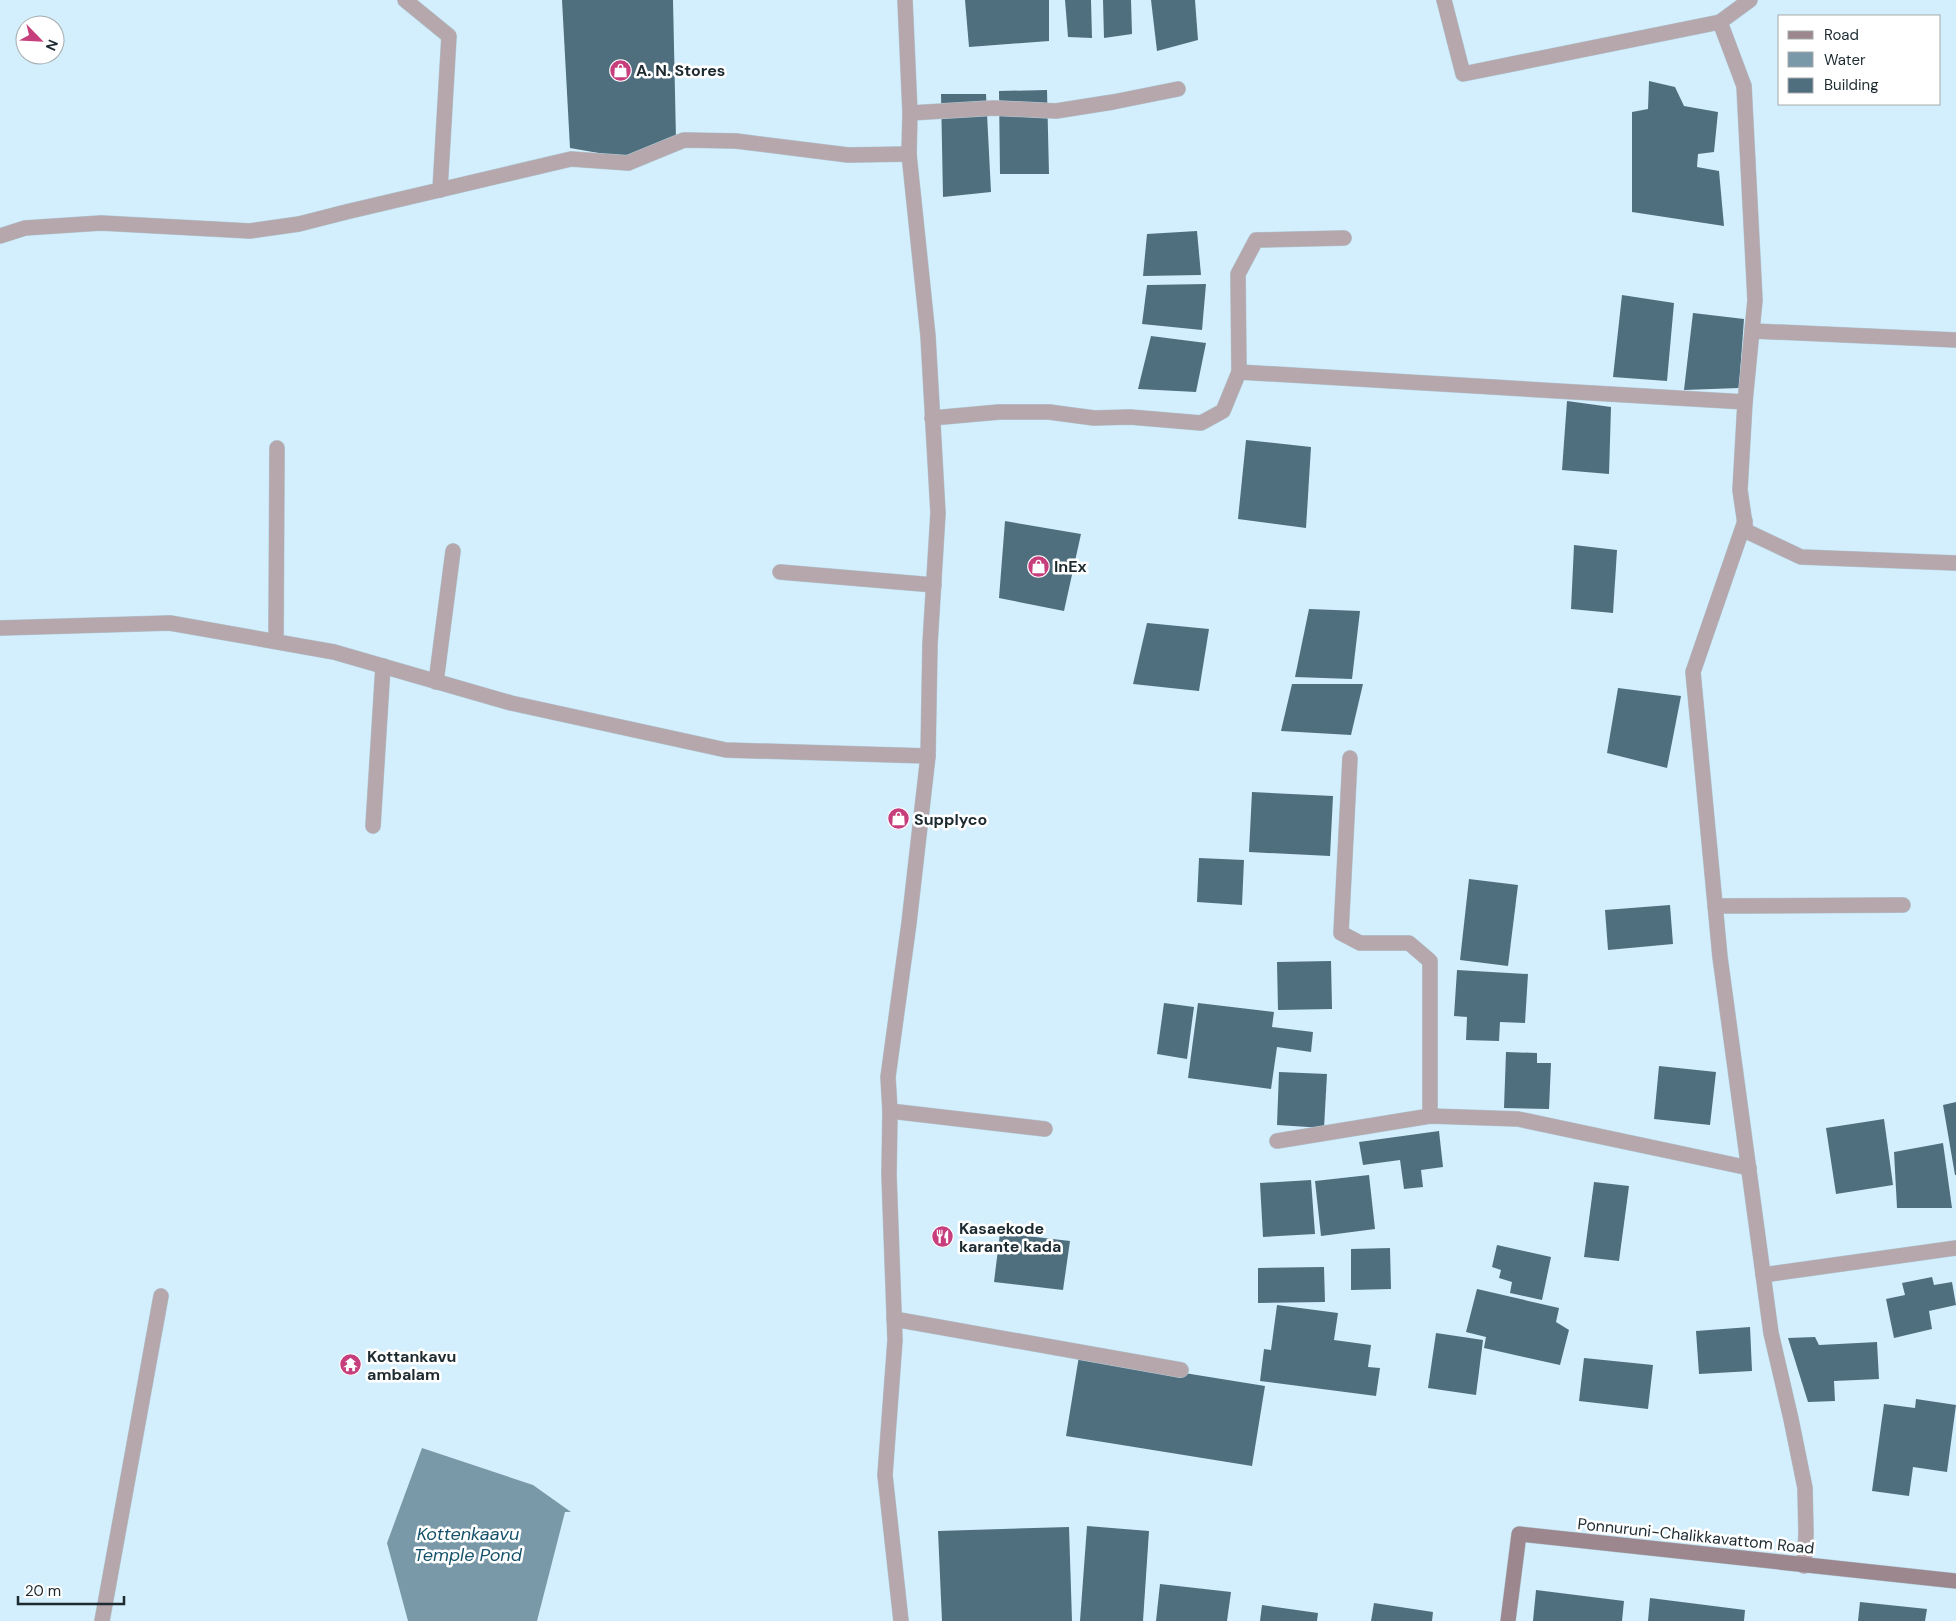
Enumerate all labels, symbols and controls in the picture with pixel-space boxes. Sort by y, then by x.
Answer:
north arrow [15,15,65,65]
legend [1778,15,1941,105]
text: Road [1824,25,1859,45]
text: N [42,37,62,54]
text: Water [1824,50,1866,70]
shop icon: A. N. Stores [608,58,632,82]
place label: A. N. Stores [636,60,725,81]
text: Building [1824,75,1879,95]
shop icon: InEx [1026,554,1050,578]
place label: InEx [1054,556,1087,577]
shop icon: Supplyco [886,807,910,831]
place label: Supplyco [914,809,987,830]
place label: Kasaekode karante kada [959,1218,1061,1257]
restaurant icon: Kasaekode karante kada [931,1225,955,1249]
place label: Kottankavu ambalam [367,1346,456,1385]
temple icon: Kottankavu ambalam [339,1353,363,1377]
street label: Ponnuruni-Chalikkavattom Road [1577,1513,1815,1559]
water label: Kottenkaavu Temple Pond [414,1522,523,1567]
scale bar [18,1574,124,1606]
text: 20 m [25,1581,61,1601]

